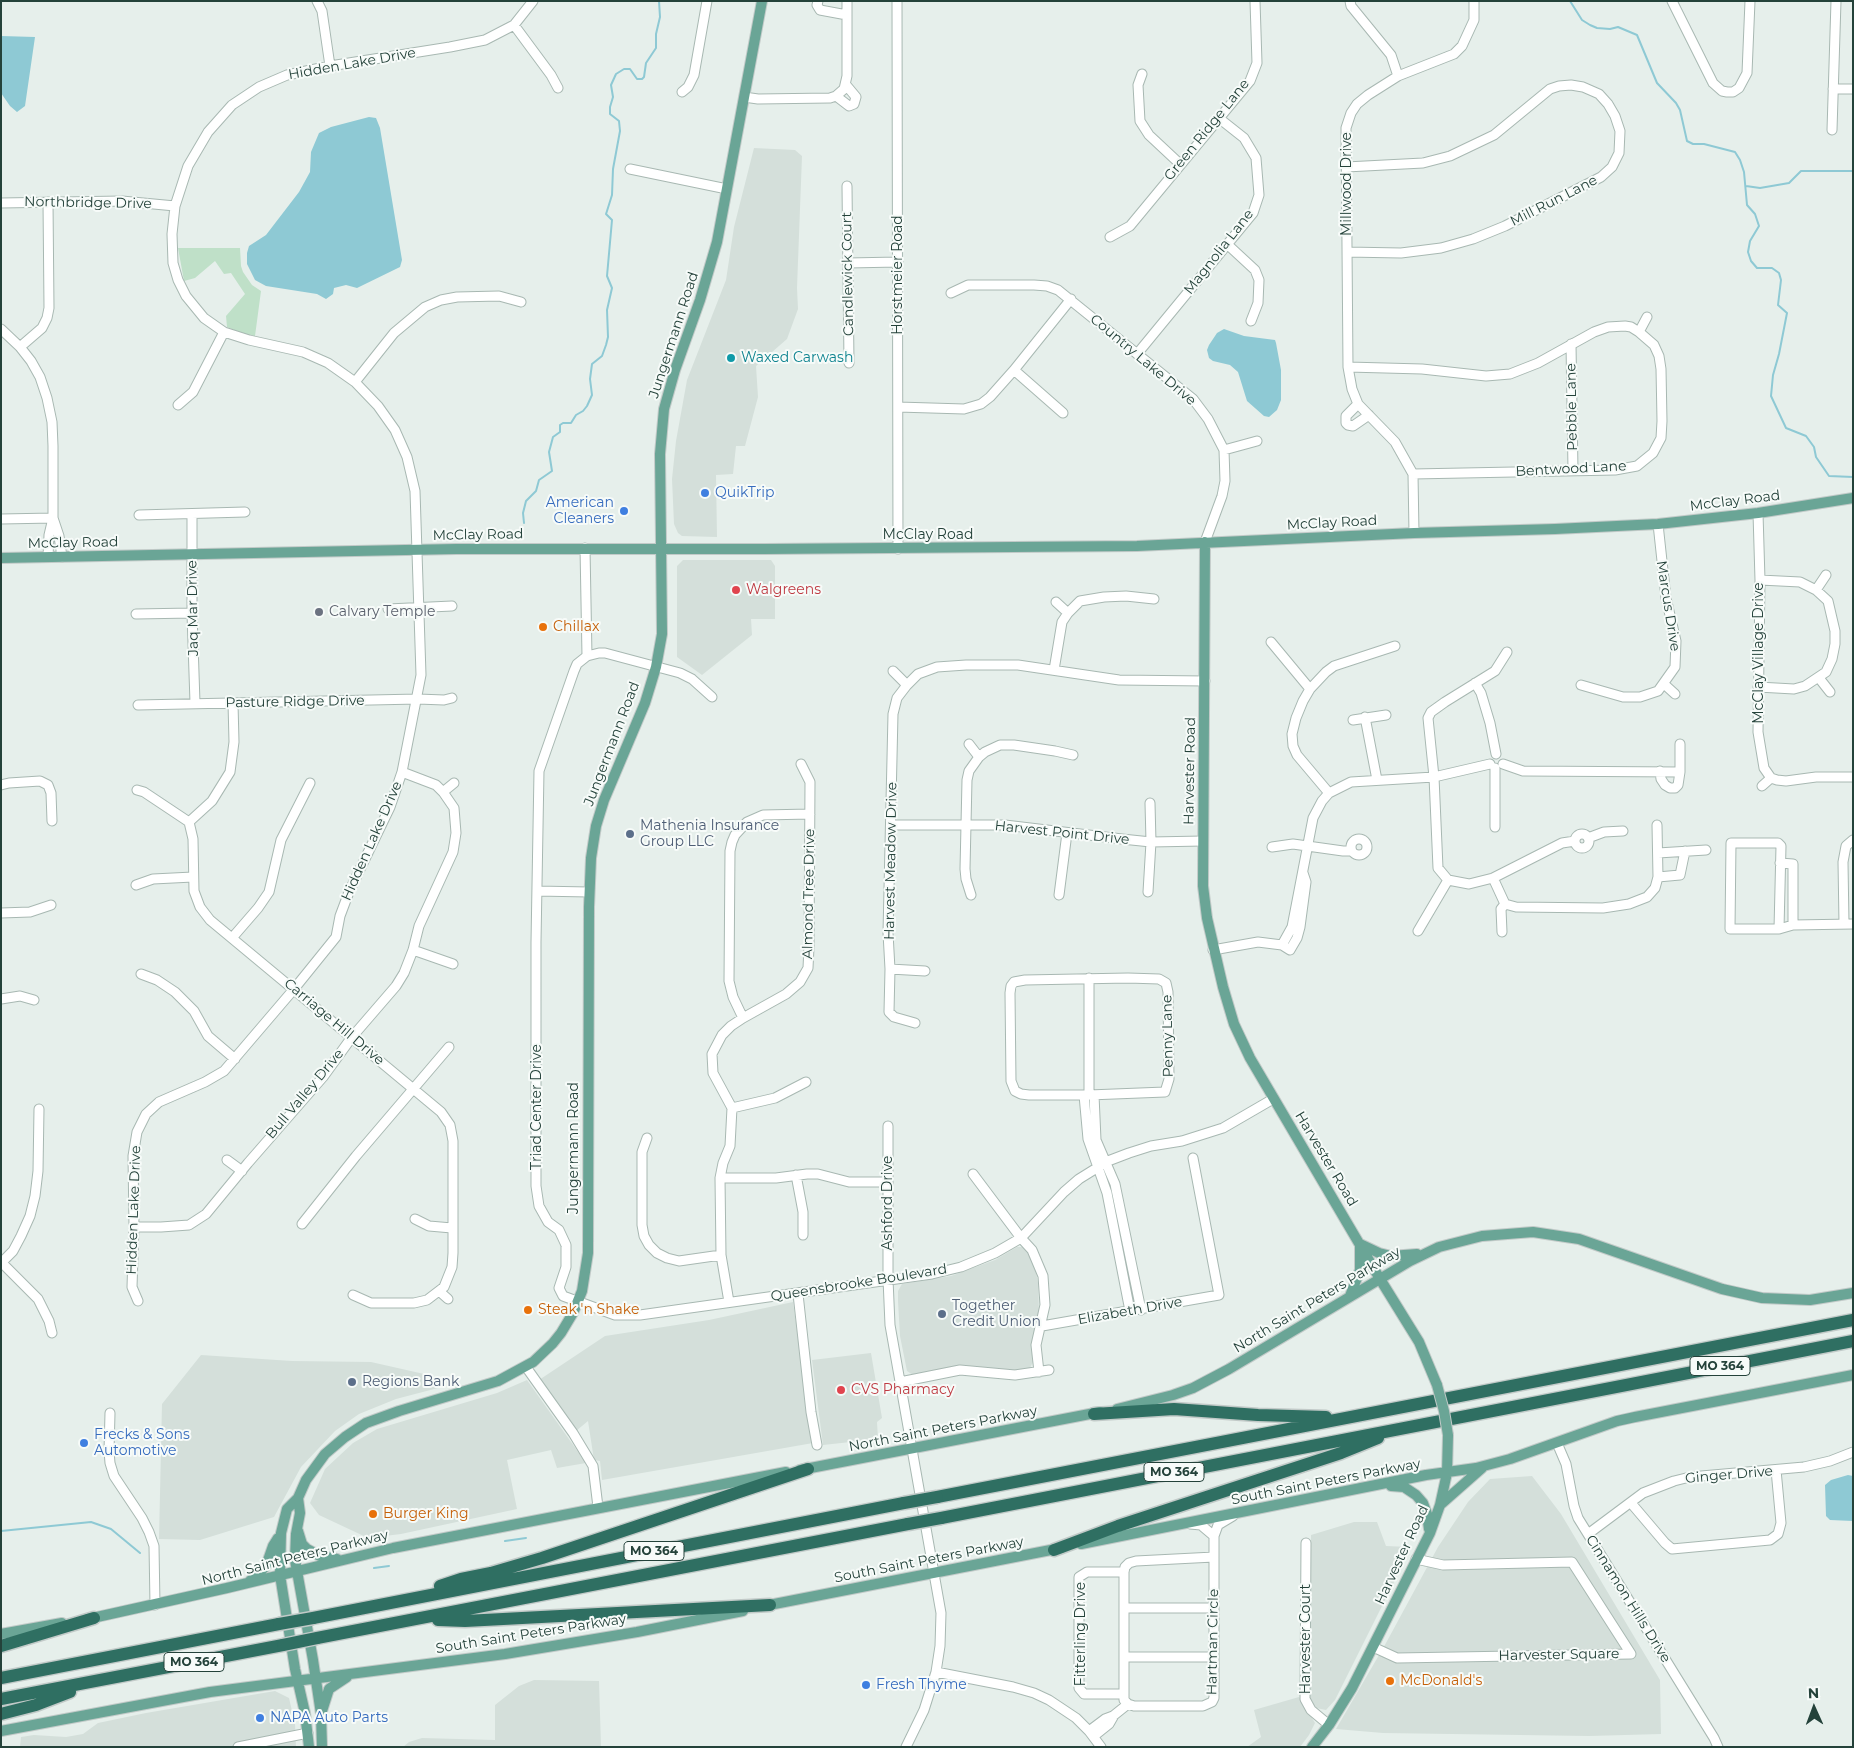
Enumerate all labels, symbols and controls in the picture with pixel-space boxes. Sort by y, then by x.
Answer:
street label: Hidden Lake Drive [287,45,417,83]
street label: Green Ridge Lane [1161,76,1253,184]
street label: Millwood Drive [1339,132,1355,236]
street label: Mill Run Lane [1508,172,1600,230]
street label: Northbridge Drive [24,193,152,213]
street label: Magnolia Lane [1181,206,1257,298]
street label: Candlewick Court [839,212,857,336]
street label: Horstmeier Road [890,215,906,335]
street label: Jungermann Road [646,270,702,400]
street label: Country Lake Drive [1087,311,1199,409]
place label: Waxed Carwash [741,350,853,366]
marker: Waxed Carwash [725,352,737,364]
street label: Pebble Lane [1563,363,1581,451]
street label: Bentwood Lane [1515,458,1627,480]
place label: QuikTrip [715,485,774,501]
marker: QuikTrip [699,487,711,499]
street label: McClay Road [1689,487,1781,515]
place label: American Cleaners [546,495,614,528]
marker: American Cleaners [618,505,630,517]
street label: McClay Road [1286,512,1378,534]
street label: McClay Road [432,526,524,544]
street label: McClay Road [883,527,973,543]
street label: McClay Road [27,534,119,552]
street label: Marcus Drive [1653,559,1683,653]
street label: Jaq Mar Drive [184,560,202,656]
place label: Walgreens [746,582,821,598]
street label: McClay Village Drive [1751,582,1767,724]
marker: Walgreens [730,584,742,596]
place label: Calvary Temple [329,604,435,620]
marker: Calvary Temple [313,606,325,618]
place label: Chillax [553,619,599,635]
marker: Chillax [537,621,549,633]
street label: Jungermann Road [581,679,643,809]
street label: Pasture Ridge Drive [225,692,365,712]
street label: Harvester Road [1181,717,1199,825]
street label: Hidden Lake Drive [338,779,406,903]
street label: Harvest Meadow Drive [881,782,901,940]
place label: Mathenia Insurance Group LLC [640,818,779,850]
street label: Harvest Point Drive [994,818,1130,848]
marker: Mathenia Insurance Group LLC [624,828,636,840]
street label: Almond Tree Drive [799,829,819,959]
street label: Carriage Hill Drive [280,975,388,1069]
street label: Penny Lane [1159,995,1177,1077]
street label: Triad Center Drive [529,1044,545,1170]
street label: Bull Valley Drive [262,1046,348,1142]
street label: Jungermann Road [566,1082,582,1214]
street label: Harvester Road [1291,1108,1361,1210]
street label: Hidden Lake Drive [123,1145,145,1275]
street label: Ashford Drive [880,1156,896,1250]
street label: North Saint Peters Parkway [1230,1243,1404,1357]
street label: Queensbrooke Boulevard [770,1261,948,1305]
street label: Elizabeth Drive [1076,1294,1184,1328]
place label: Together Credit Union [952,1298,1041,1330]
place label: Steak 'n Shake [538,1302,639,1318]
marker: Steak 'n Shake [522,1304,534,1316]
marker: Together Credit Union [936,1308,948,1320]
road number: MO 364 [1690,1356,1750,1375]
place label: Regions Bank [362,1374,459,1390]
marker: Regions Bank [346,1376,358,1388]
place label: CVS Pharmacy [851,1382,954,1398]
marker: CVS Pharmacy [835,1384,847,1396]
street label: North Saint Peters Parkway [847,1402,1039,1456]
place label: Frecks & Sons Automotive [94,1427,190,1460]
marker: Frecks & Sons Automotive [78,1437,90,1449]
street label: South Saint Peters Parkway [1230,1455,1422,1509]
road number: MO 364 [1144,1462,1204,1481]
street label: Ginger Drive [1684,1463,1774,1487]
street label: Harvester Road [1372,1503,1432,1607]
place label: Burger King [383,1506,469,1522]
marker: Burger King [367,1508,379,1520]
street label: North Saint Peters Parkway [200,1527,390,1589]
street label: Cinnamon Hills Drive [1582,1532,1674,1666]
street label: South Saint Peters Parkway [833,1533,1025,1587]
road number: MO 364 [624,1542,684,1560]
street label: Fitterling Drive [1073,1582,1089,1686]
street label: Harvester Court [1298,1584,1314,1694]
street label: Hartman Circle [1204,1589,1222,1695]
street label: South Saint Peters Parkway [435,1611,627,1657]
street label: Harvester Square [1498,1646,1620,1664]
road number: MO 364 [164,1652,224,1671]
place label: McDonald's [1400,1673,1482,1689]
marker: McDonald's [1384,1675,1396,1687]
place label: Fresh Thyme [876,1677,967,1693]
marker: Fresh Thyme [860,1679,872,1691]
north arrow [1789,1683,1839,1733]
text: N [1808,1684,1819,1702]
place label: NAPA Auto Parts [270,1710,388,1726]
marker: NAPA Auto Parts [254,1712,266,1724]

